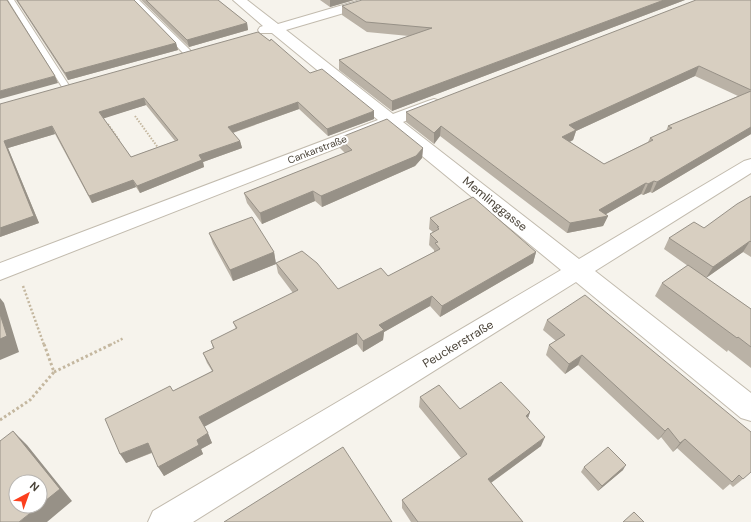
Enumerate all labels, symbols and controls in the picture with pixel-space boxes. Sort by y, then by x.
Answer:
street label: Cankarstraße [286,132,349,167]
street label: Memlinggasse [459,173,531,235]
street label: Peuckerstraße [420,316,497,371]
north arrow [8,474,48,514]
text: N [27,479,42,494]

